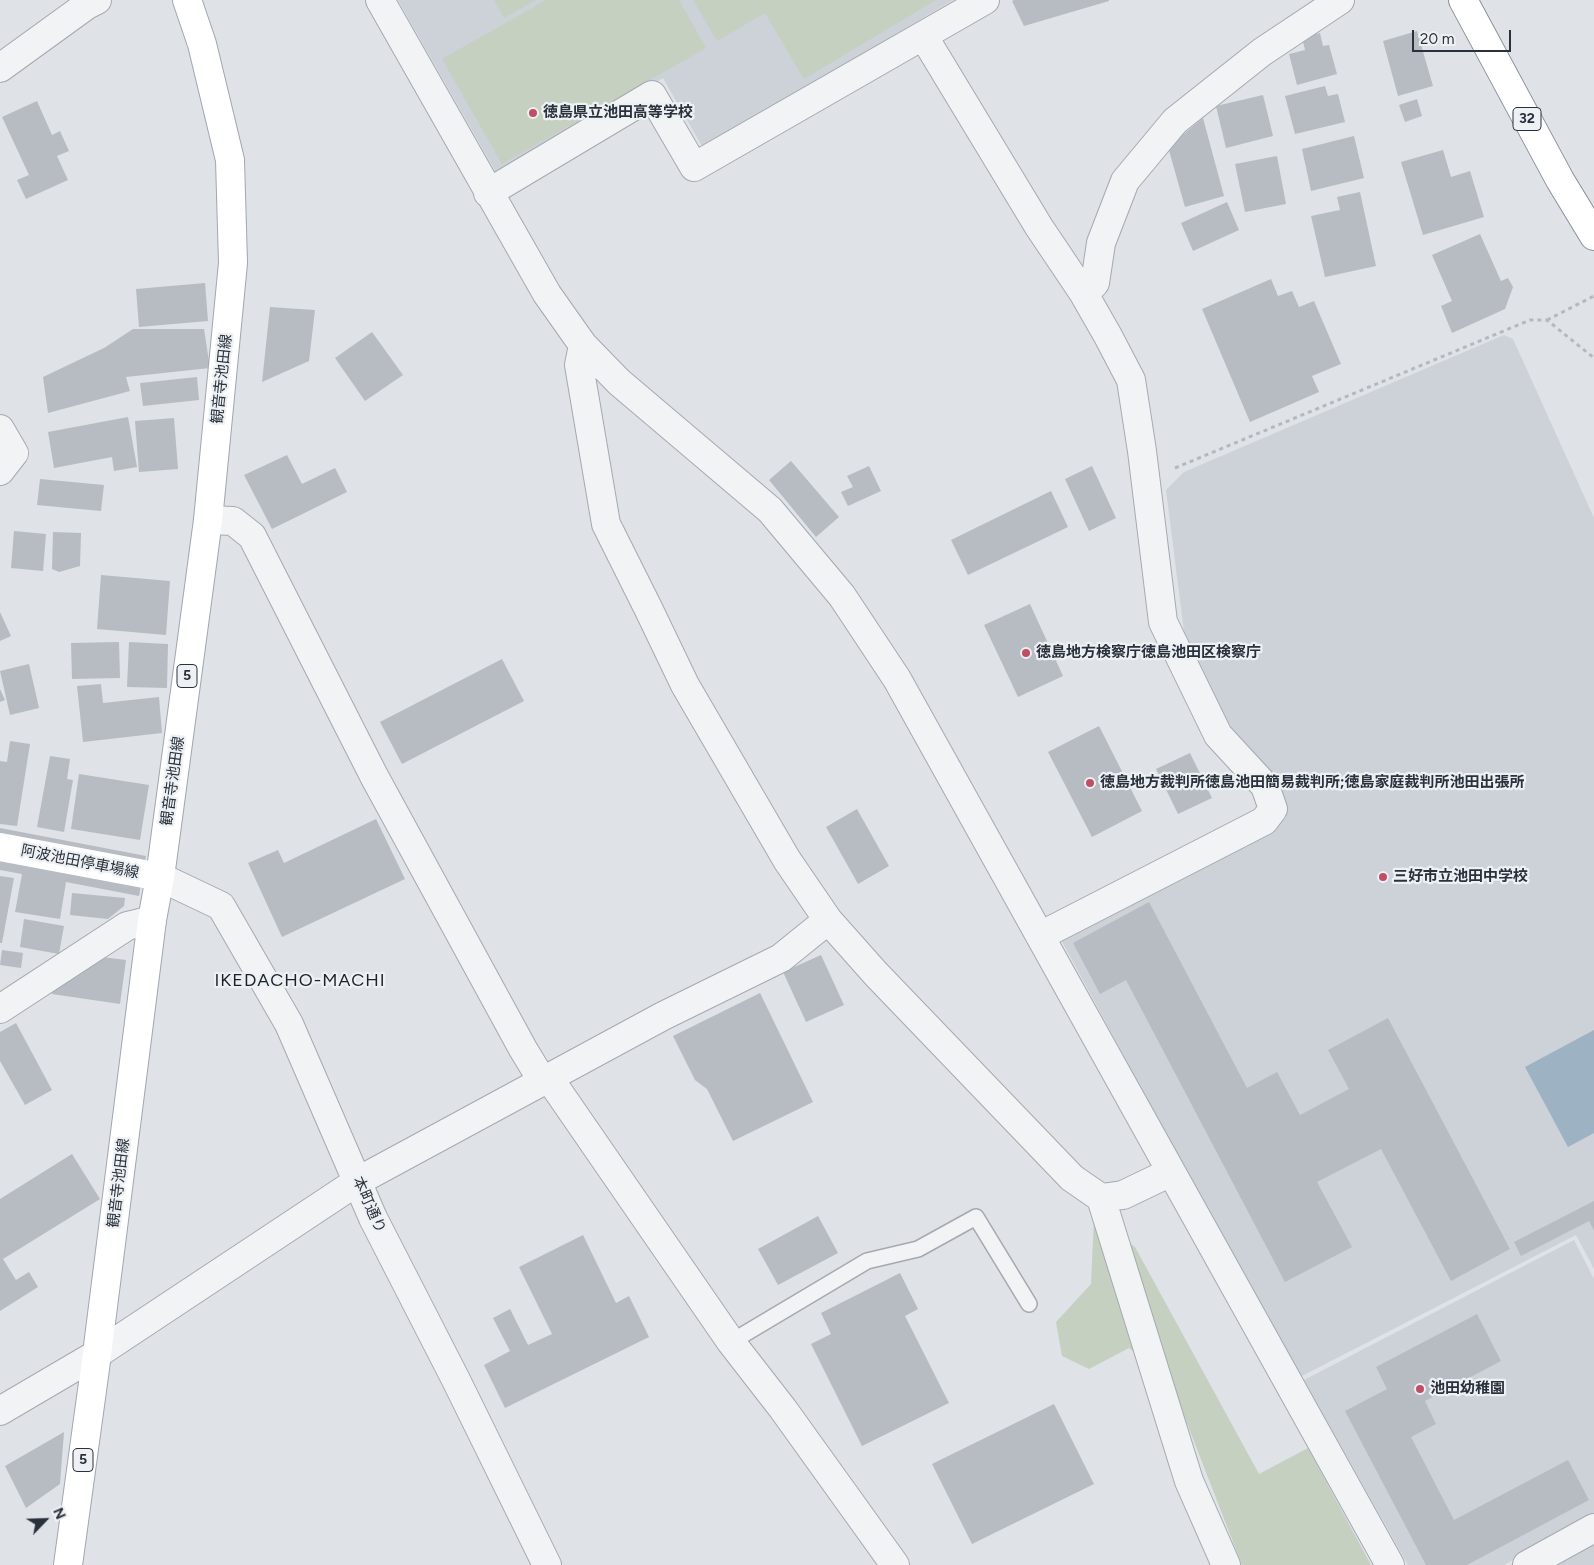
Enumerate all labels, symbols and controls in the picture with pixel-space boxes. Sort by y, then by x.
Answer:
scale bar [1414,20,1513,52]
text: 20 m [1420,30,1454,48]
place label: 徳島県立池田高等学校 [543,104,693,122]
marker: 徳島県立池田高等学校 [527,107,539,119]
road number: 32 [1513,108,1541,130]
street label: 観音寺池田線 [208,333,236,425]
place label: 徳島地方検察庁徳島池田区検察庁 [1036,644,1261,662]
marker: 徳島地方検察庁徳島池田区検察庁 [1020,647,1032,659]
road number: 5 [177,664,197,688]
street label: 観音寺池田線 [158,735,188,827]
place label: 徳島地方裁判所徳島池田簡易裁判所;徳島家庭裁判所池田出張所 [1100,774,1525,792]
marker: 徳島地方裁判所徳島池田簡易裁判所;徳島家庭裁判所池田出張所 [1084,777,1096,789]
street label: 阿波池田停車場線 [19,842,141,882]
place label: 三好市立池田中学校 [1393,868,1528,886]
marker: 三好市立池田中学校 [1377,871,1389,883]
district label: IKEDACHO-MACHI [213,970,387,992]
street label: 観音寺池田線 [105,1137,133,1229]
street label: 本町通り [349,1174,389,1236]
place label: 池田幼稚園 [1430,1380,1505,1398]
marker: 池田幼稚園 [1414,1383,1426,1395]
road number: 5 [73,1448,93,1472]
north arrow [20,1495,70,1545]
text: N [49,1505,69,1522]

